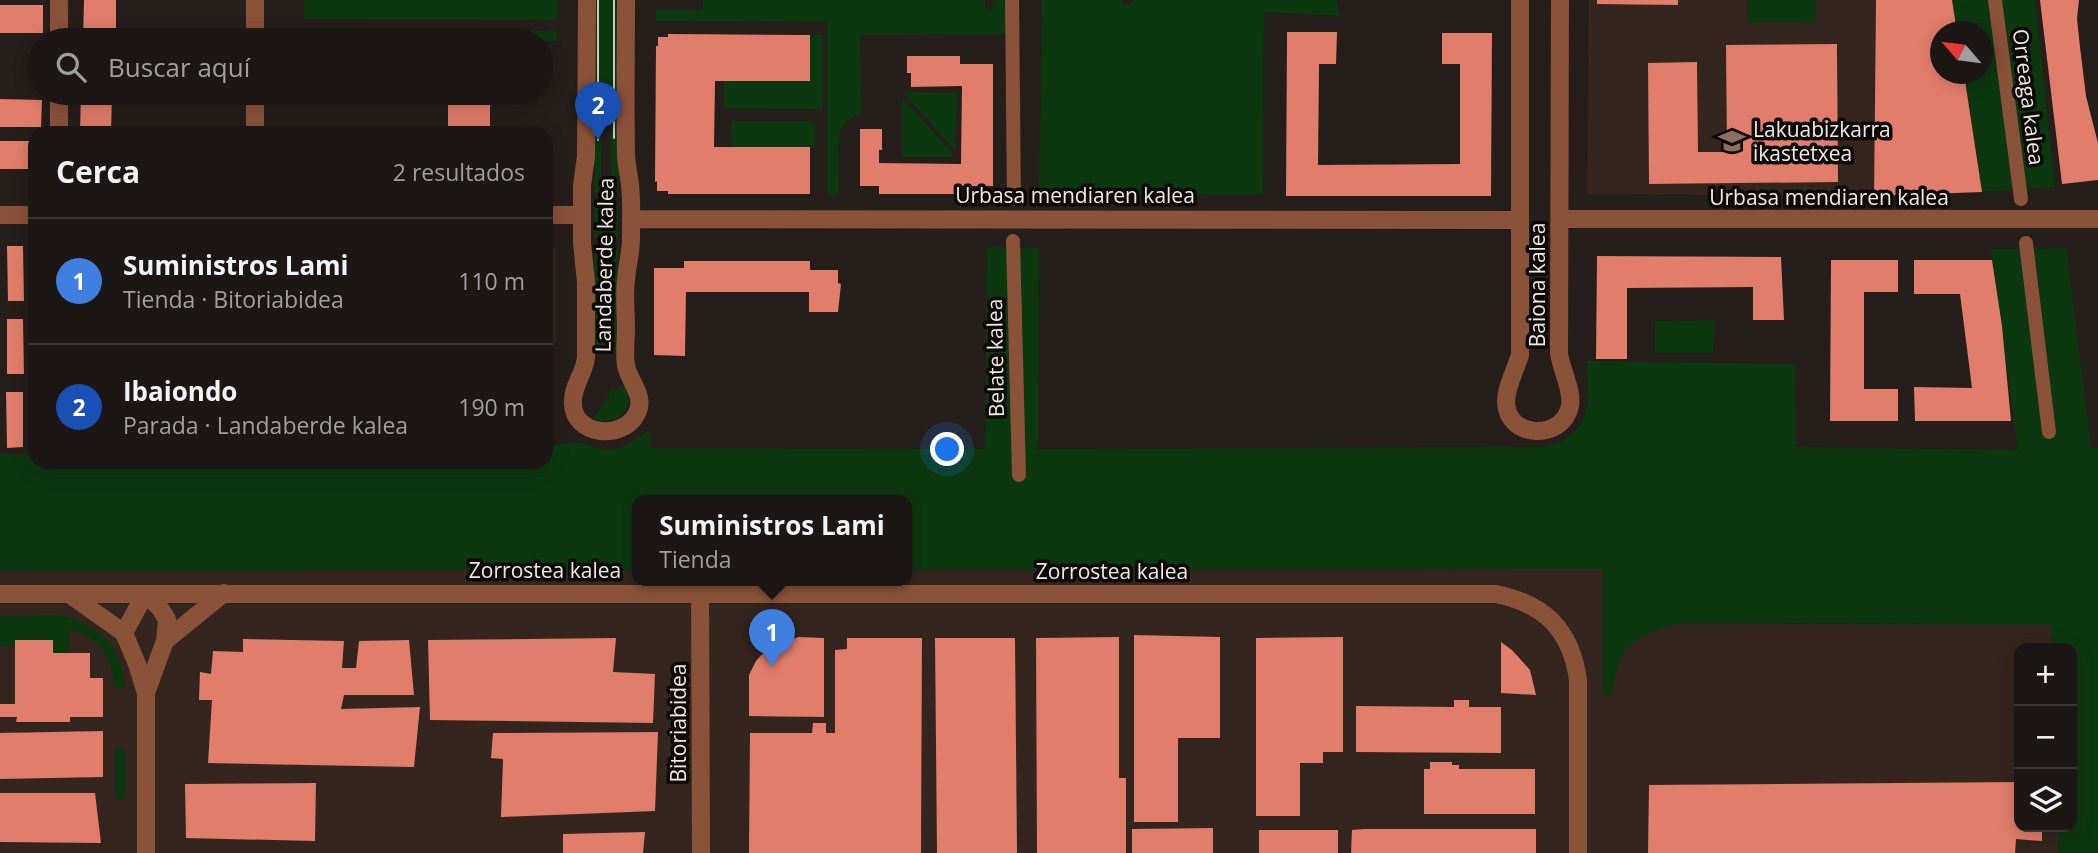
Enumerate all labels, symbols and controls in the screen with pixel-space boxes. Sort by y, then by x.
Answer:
north arrow [1930,21,1993,84]
street label: Orreaga kalea [2007,27,2051,167]
search box [28,28,553,105]
icon: search [52,48,90,86]
text: Buscar aquí [108,49,250,85]
pin: 2 [575,82,621,140]
place label: Lakuabizkarra ikastetxea [1753,115,1891,167]
school or university icon: Lakuabizkarra ikastetxea [1717,126,1747,156]
text: Cerca [56,151,140,192]
text: 2 resultados [393,156,525,188]
street label: Landaberde kalea [588,177,620,353]
street label: Urbasa mendiaren kalea [955,181,1195,209]
street label: Urbasa mendiaren kalea [1709,183,1949,211]
street label: Baiona kalea [1523,223,1551,347]
text: Suministros Lami [123,247,349,283]
text: 1 [72,265,86,297]
text: 110 m [458,265,525,297]
text: Tienda · Bitoriabidea [123,283,344,315]
street label: Belate kalea [980,298,1010,418]
text: Ibaiondo [123,373,237,409]
text: 2 [72,391,86,423]
text: 190 m [458,391,525,423]
text: Parada · Landaberde kalea [123,409,408,441]
your location [930,432,964,466]
popup [632,495,912,586]
text: Suministros Lami [659,507,885,543]
text: Tienda [659,543,732,575]
street label: Zorrostea kalea [469,556,621,584]
street label: Zorrostea kalea [1036,557,1188,585]
pin: 1 [749,609,795,667]
map controls [2014,643,2077,832]
button: + [2014,643,2077,706]
street label: Bitoriabidea [664,664,692,783]
button: − [2014,706,2077,769]
button: layers [2014,769,2077,832]

